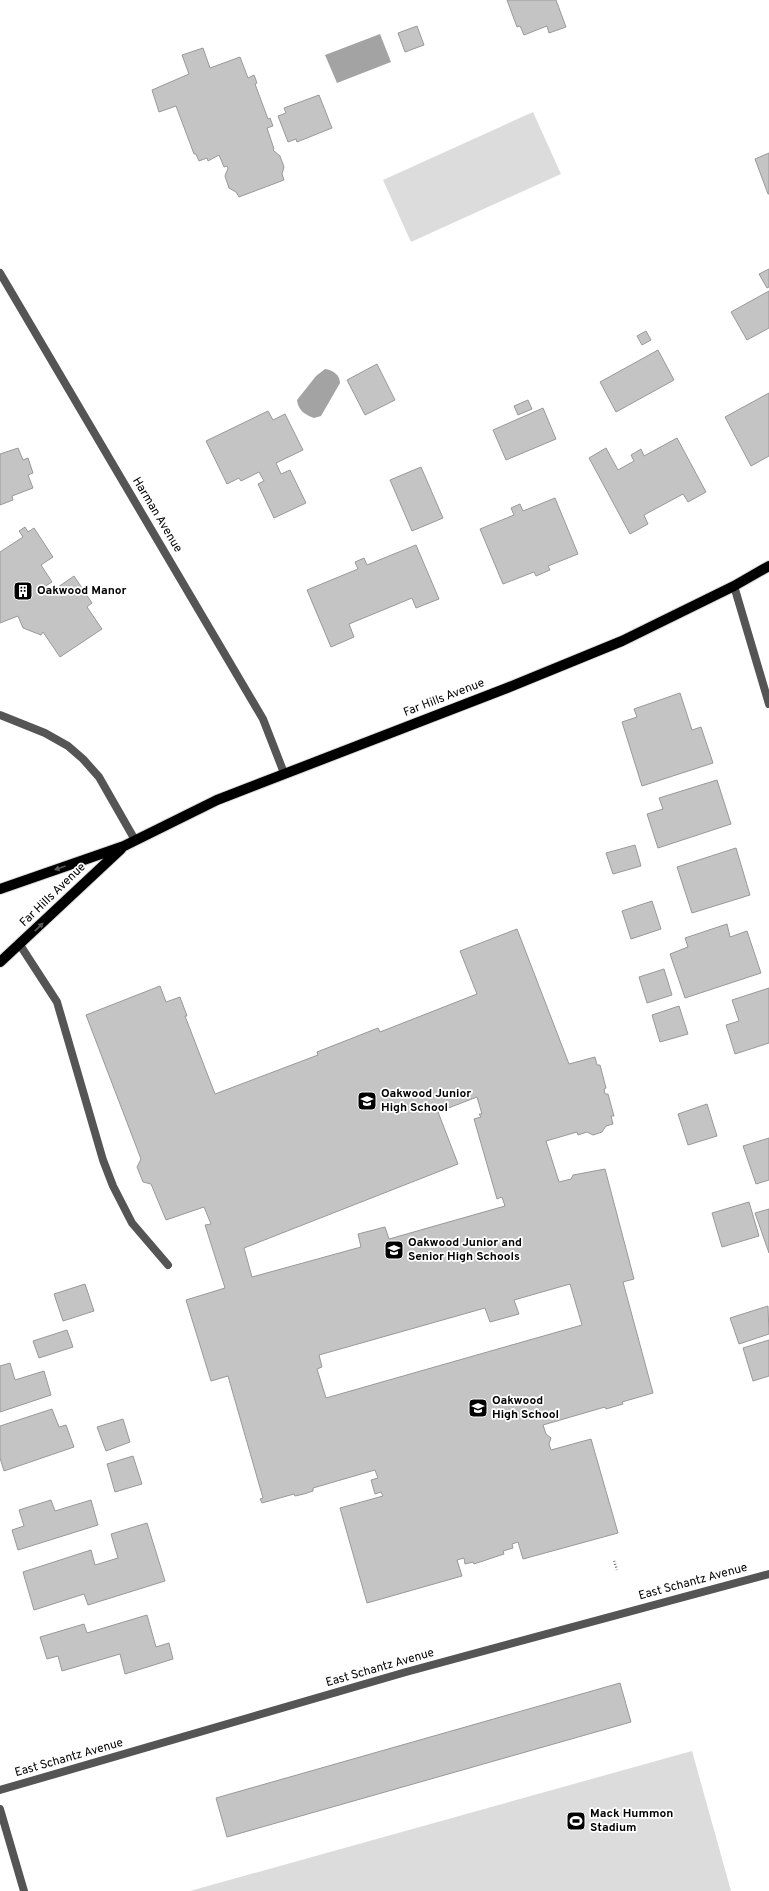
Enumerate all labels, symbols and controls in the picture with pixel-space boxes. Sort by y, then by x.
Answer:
street label: Harman Avenue [128,474,186,556]
building icon: Oakwood Manor [12,580,34,602]
place label: Oakwood Manor [37,583,127,599]
street label: Far Hills Avenue [401,675,487,721]
street label: Far Hills Avenue [17,860,89,930]
one-way arrow [54,865,66,871]
one-way arrow [34,922,44,931]
place label: Oakwood Junior High School [381,1086,471,1116]
school or university icon: Oakwood Junior High School [356,1090,378,1112]
place label: Oakwood Junior and Senior High Schools [408,1235,522,1265]
school or university icon: Oakwood Junior and Senior High Schools [383,1239,405,1261]
place label: Oakwood High School [492,1393,559,1423]
school or university icon: Oakwood High School [467,1397,489,1419]
street label: East Schantz Avenue [637,1560,749,1604]
street label: East Schantz Avenue [324,1645,436,1691]
street label: East Schantz Avenue [13,1735,125,1781]
place label: Mack Hummon Stadium [590,1806,673,1836]
sports icon: Mack Hummon Stadium [565,1810,587,1832]

